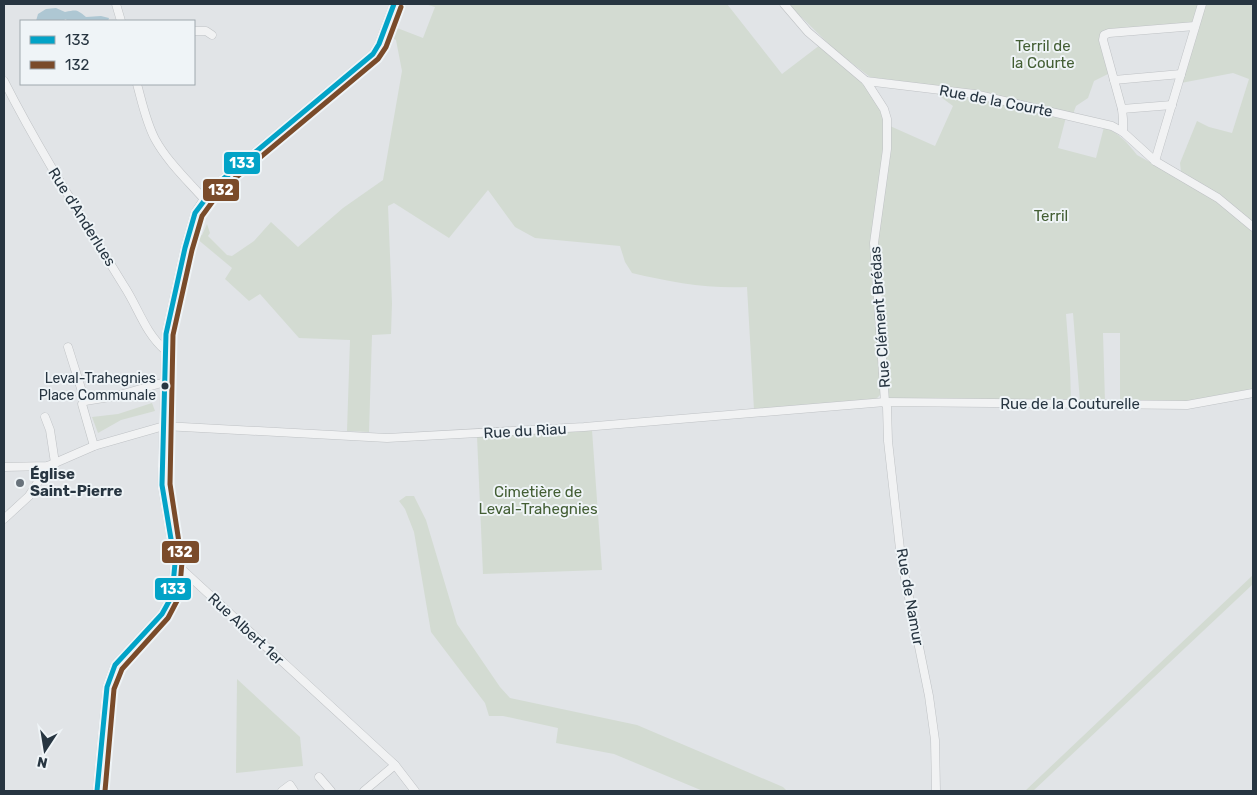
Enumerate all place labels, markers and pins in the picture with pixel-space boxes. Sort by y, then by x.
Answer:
place label: Leval-Trahegnies Place Communale [39,370,156,404]
marker: Leval-Trahegnies Place Communale [160,381,170,391]
place label: Église Saint-Pierre [30,465,123,500]
marker: Église Saint-Pierre [14,477,26,489]

